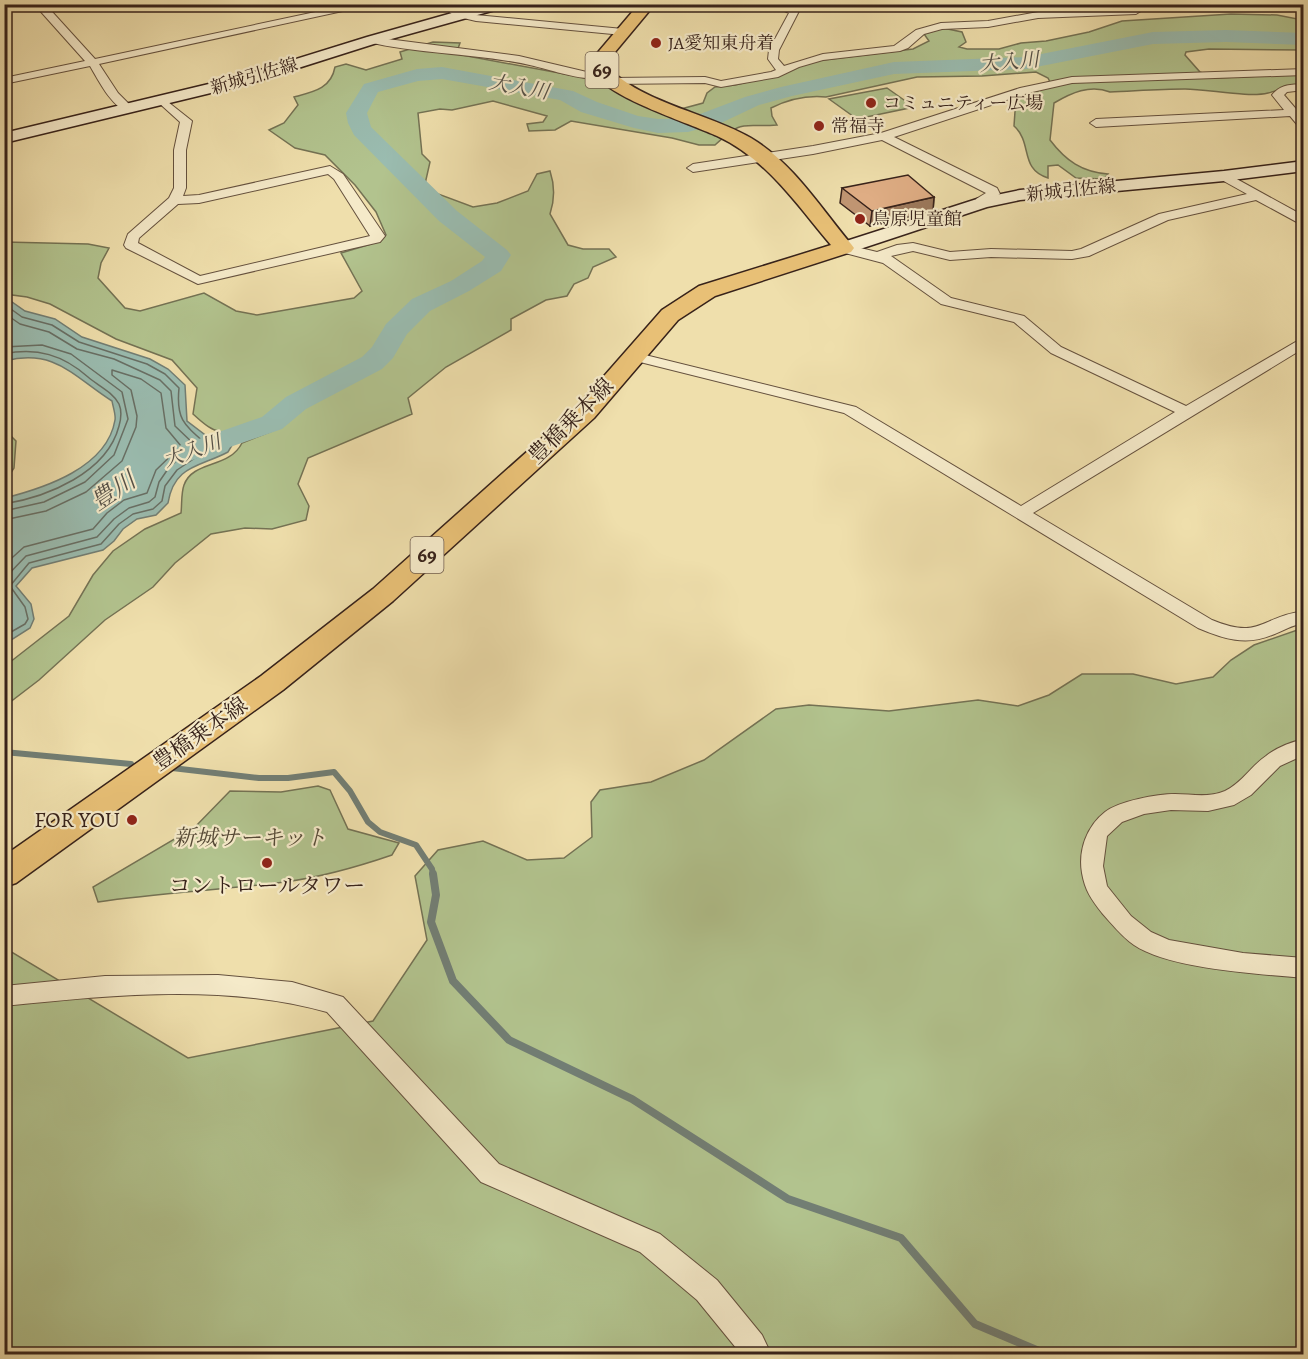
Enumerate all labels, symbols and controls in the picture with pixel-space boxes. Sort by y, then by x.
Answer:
place label: JA愛知東舟着 [668,31,774,55]
marker: JA愛知東舟着 [649,36,663,50]
water label: 大入川 [978,46,1042,78]
street label: 新城引佐線 [207,52,301,100]
road number: 69 [586,52,618,88]
water label: 大入川 [487,68,553,106]
place label: コミュニティー広場 [883,91,1043,115]
marker: コミュニティー広場 [864,96,878,110]
place label: 常福寺 [831,114,885,138]
marker: 常福寺 [812,119,826,133]
street label: 新城引佐線 [1025,173,1117,207]
place label: 鳥原児童館 [872,207,962,231]
marker: 鳥原児童館 [853,212,867,226]
street label: 豊橋乗本線 [521,371,621,471]
water label: 大入川 [159,427,227,474]
water label: 豊川 [84,463,144,518]
road number: 69 [410,537,444,573]
street label: 豊橋乗本線 [146,690,254,778]
place label: FOR YOU [34,805,120,835]
marker: FOR YOU [125,813,139,827]
park label: 新城サーキット [173,823,327,853]
marker: コントロールタワー [260,856,274,870]
place label: コントロールタワー [169,871,365,901]

